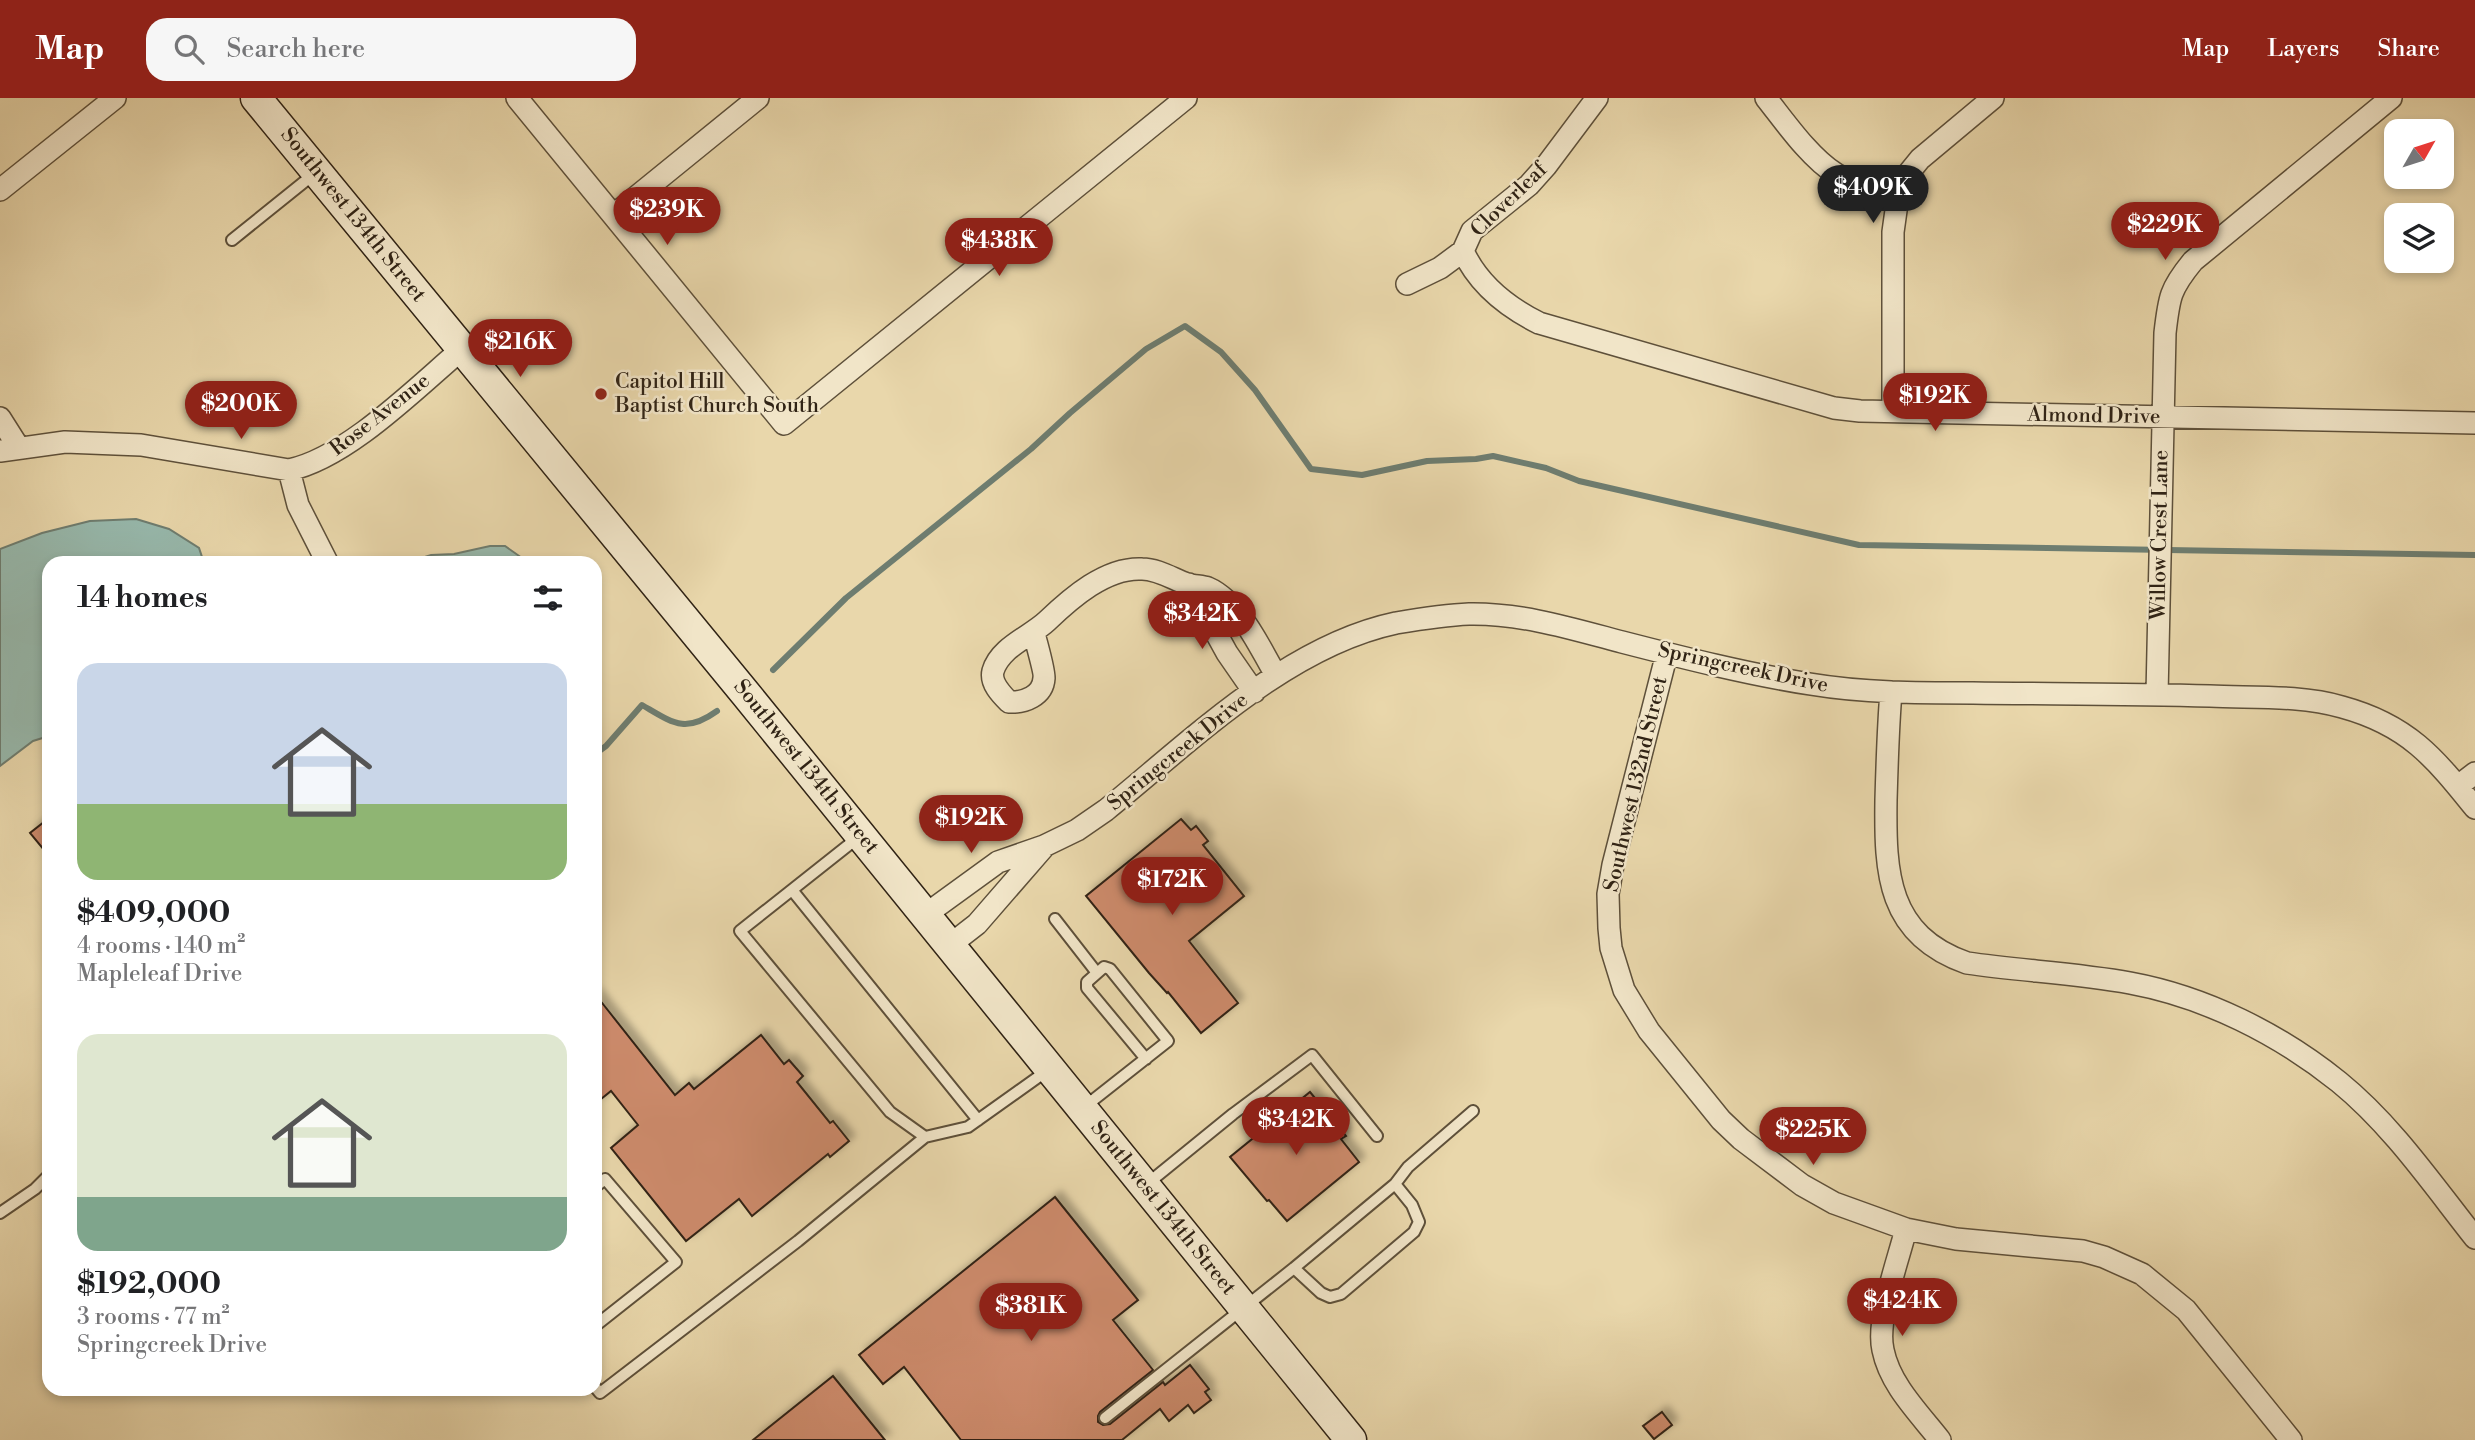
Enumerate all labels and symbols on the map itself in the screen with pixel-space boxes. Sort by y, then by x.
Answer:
north arrow [2384,119,2454,189]
street label: Southwest 134th Street [275,122,432,308]
street label: Cloverleaf [1465,156,1554,243]
pin: $409K [1824,166,1922,225]
pin: $239K [618,188,716,247]
pin: $229K [2116,202,2214,262]
pin: $438K [950,218,1048,278]
pin: $216K [471,320,569,379]
street label: Rose Avenue [325,368,435,462]
place label: Capitol Hill Baptist Church South [614,369,820,419]
pin: $192K [1886,374,1984,433]
pin: $200K [192,382,290,441]
marker: Capitol Hill Baptist Church South [593,386,609,402]
street label: Almond Drive [2026,402,2161,430]
street label: Willow Crest Lane [2145,450,2174,621]
pin: $342K [1153,592,1251,651]
street label: Springcreek Drive [1655,637,1831,699]
street label: Southwest 132nd Street [1599,673,1674,894]
street label: Southwest 134th Street [728,674,885,860]
street label: Springcreek Drive [1102,687,1254,817]
pin: $192K [922,796,1020,855]
pin: $172K [1123,858,1221,917]
pin: $342K [1247,1098,1345,1157]
pin: $225K [1764,1108,1862,1167]
street label: Southwest 134th Street [1085,1115,1242,1301]
pin: $424K [1853,1278,1951,1338]
pin: $381K [982,1284,1080,1343]

